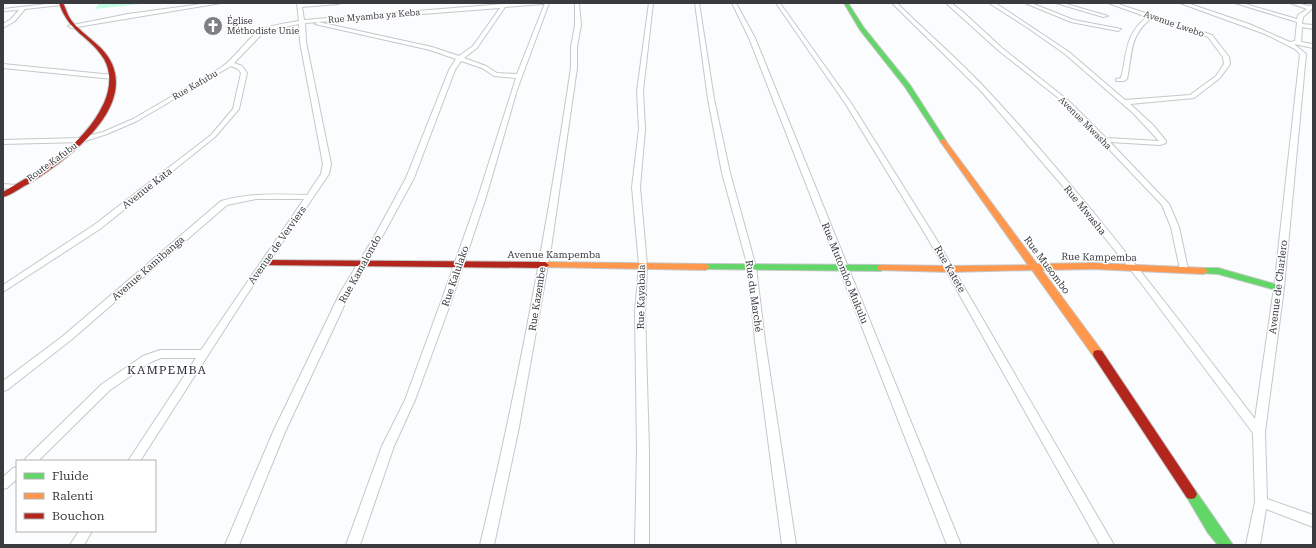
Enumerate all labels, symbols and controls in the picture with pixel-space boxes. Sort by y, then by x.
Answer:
street label: Rue Myamba ya Keba [327,7,421,25]
street label: Avenue Lwebo [1142,9,1206,39]
church icon: Église Méthodiste Unie [202,15,224,37]
place label: Église Méthodiste Unie [227,15,299,36]
street label: Rue Kafubu [171,68,220,102]
street label: Avenue Mwasha [1057,95,1113,151]
street label: Route Kafubu [25,140,79,184]
street label: Avenue Kata [120,165,174,211]
street label: Rue Mwasha [1062,183,1109,237]
street label: Avenue de Verviers [246,204,308,286]
street label: Rue Mutombo Mukulu [820,221,871,326]
street label: Avenue Kamibanga [110,233,187,302]
street label: Rue Kamalondo [337,233,383,305]
street label: Rue Musombo [1022,234,1072,296]
street label: Avenue de Charlero [1267,239,1289,335]
street label: Rue Kalulako [439,244,471,308]
street label: Rue Katete [932,244,968,295]
street label: Avenue Kampemba [508,249,601,260]
street label: Rue Kampemba [1061,251,1137,263]
street label: Rue du Marché [744,259,765,333]
street label: Rue Kayabala [635,264,647,329]
street label: Rue Kazembe [527,266,548,332]
district label: KAMPEMBA [127,363,207,377]
legend [16,460,156,532]
text: Fluide [52,469,89,483]
text: Ralenti [52,489,93,503]
text: Bouchon [52,509,105,523]

